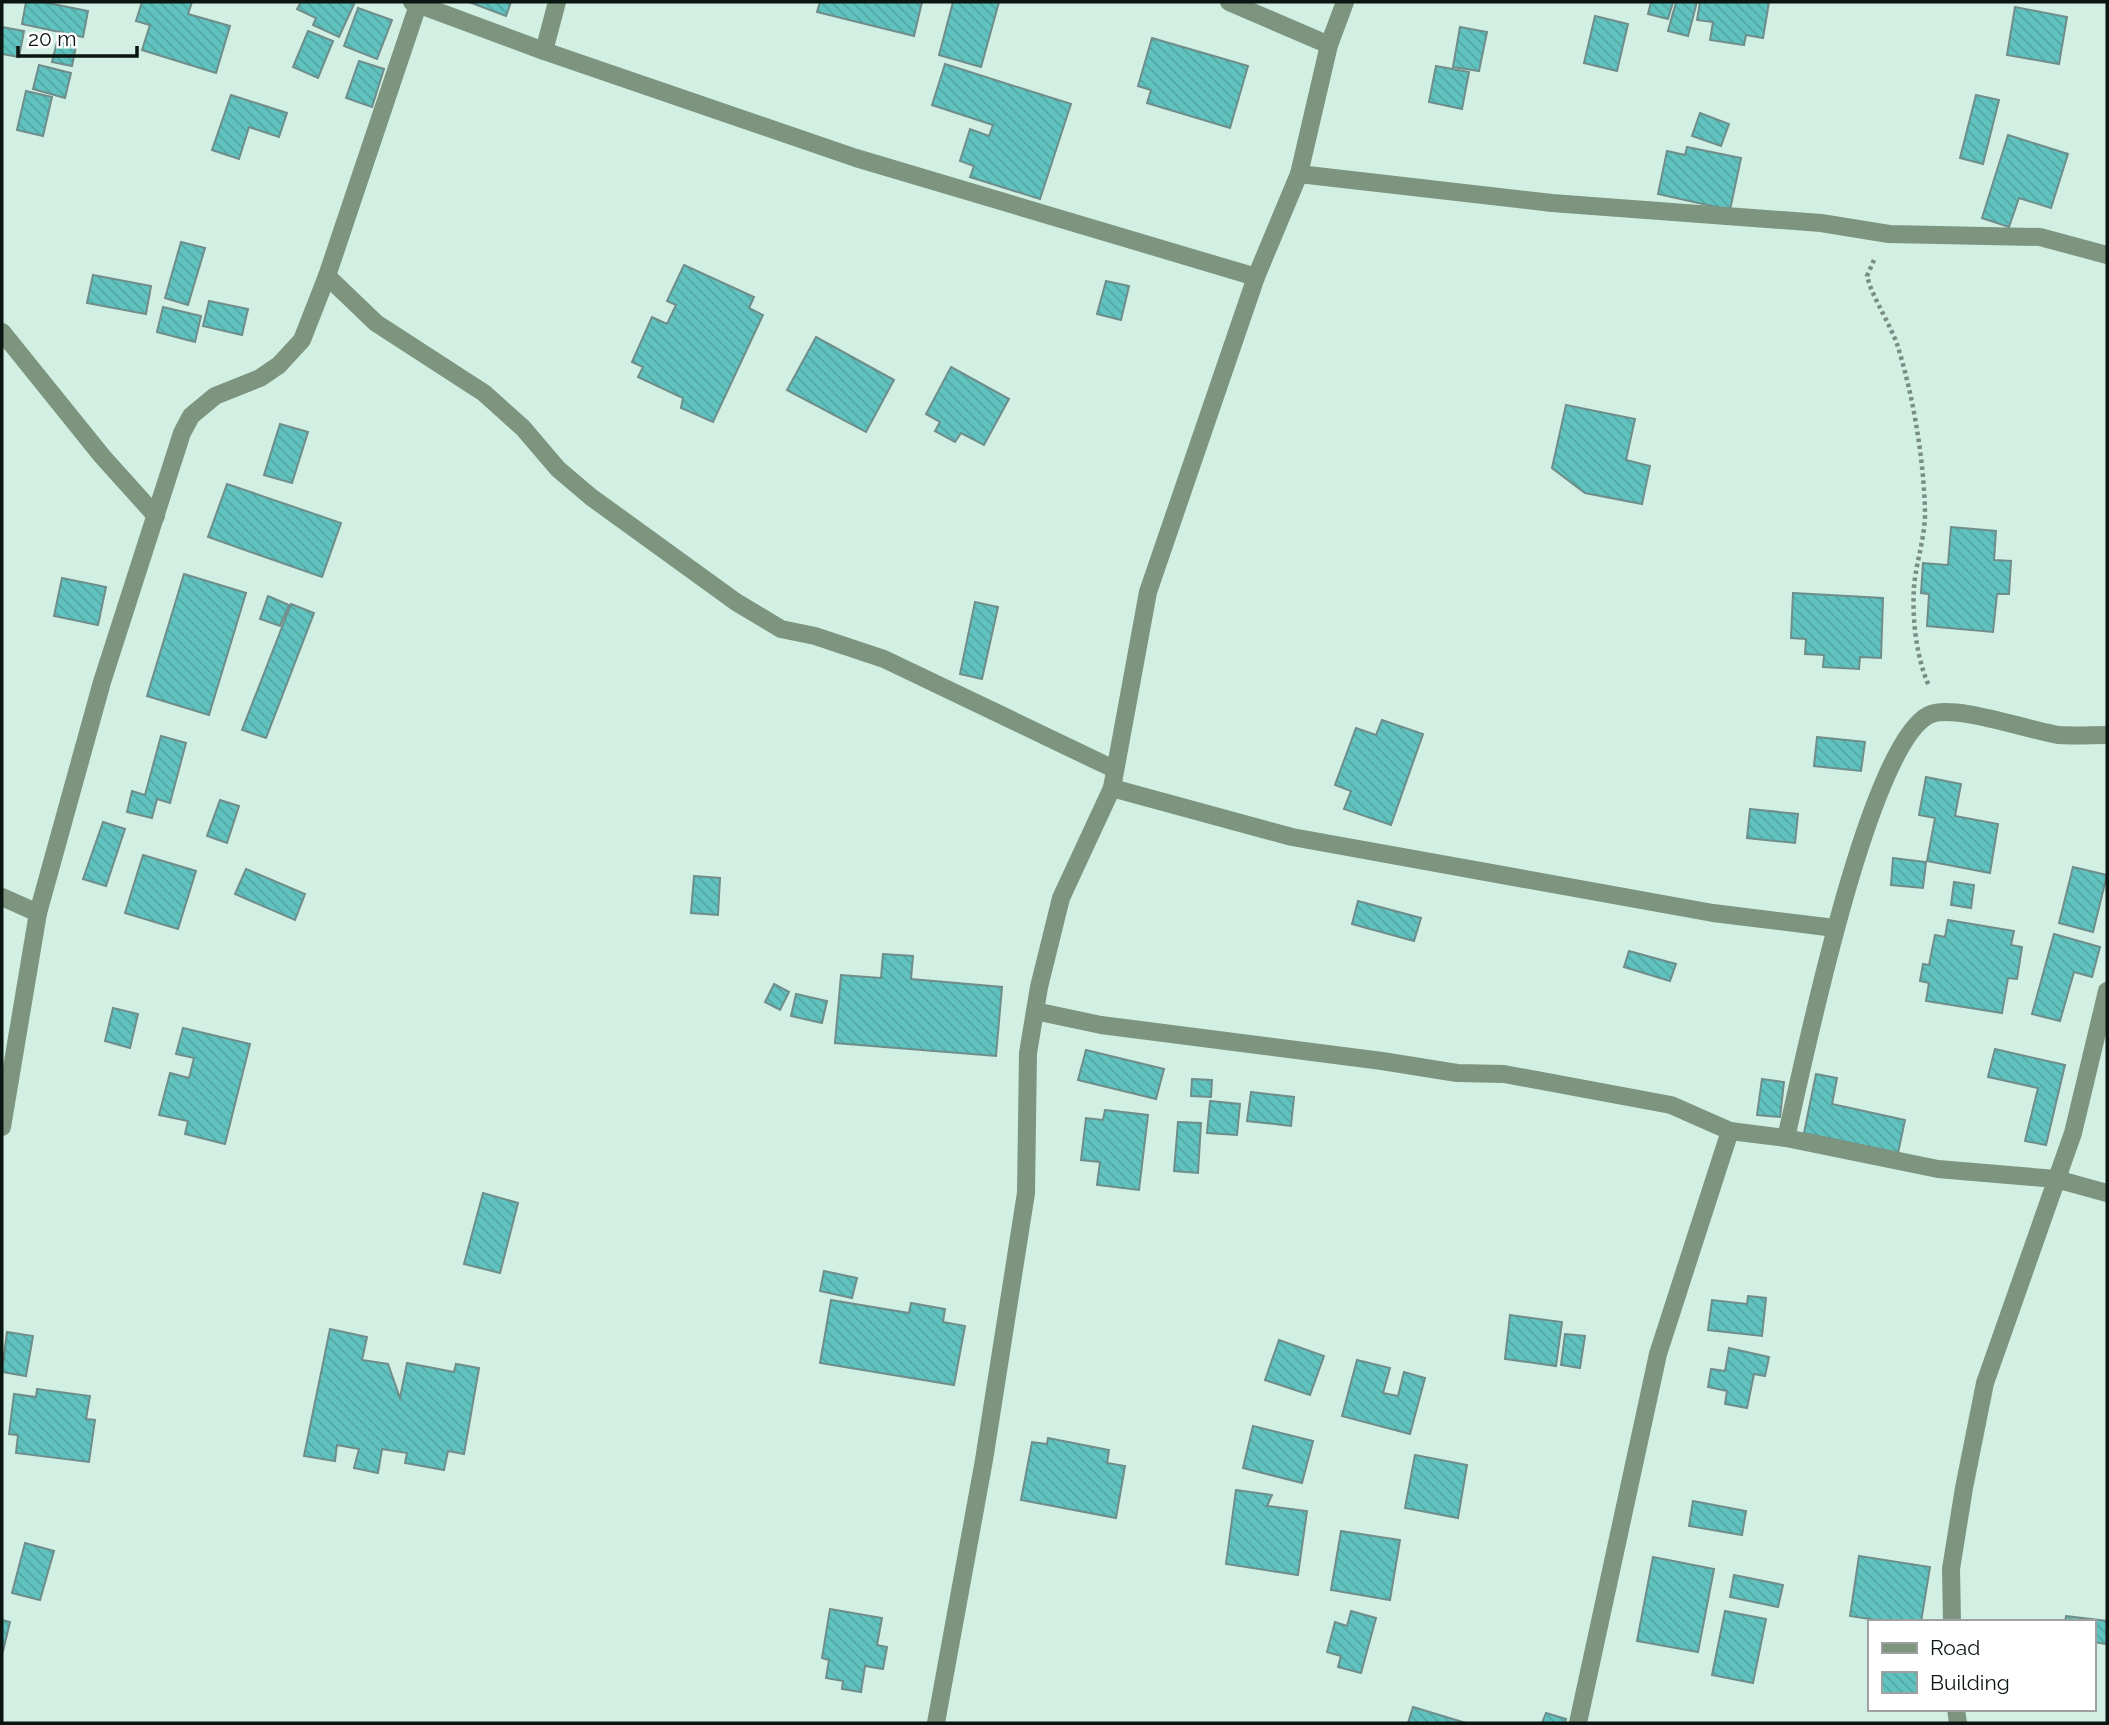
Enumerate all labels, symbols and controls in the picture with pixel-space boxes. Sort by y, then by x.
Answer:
scale bar [18,14,136,58]
text: 20 m [28,26,76,51]
legend [1868,1620,2095,1711]
text: Road [1930,1635,1980,1660]
text: Building [1930,1670,2010,1695]

